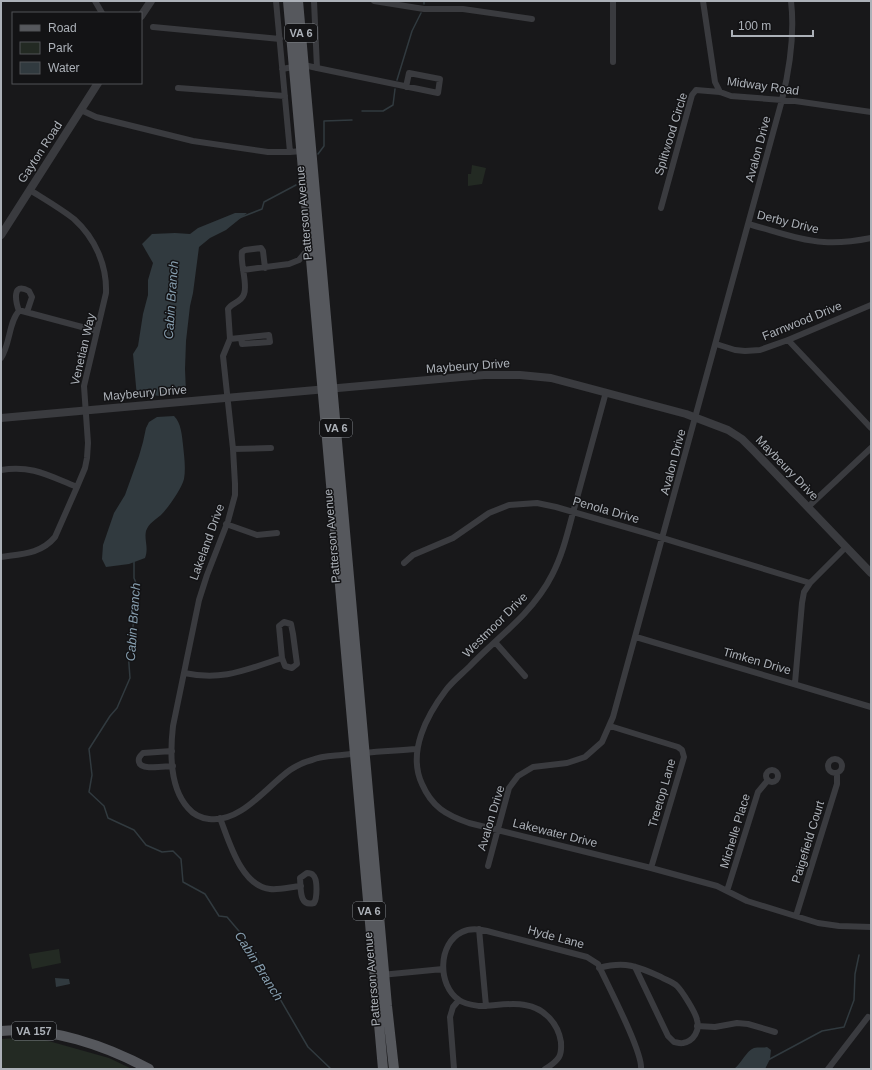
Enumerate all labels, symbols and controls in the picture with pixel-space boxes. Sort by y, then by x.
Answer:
legend [12,12,142,84]
scale bar [732,12,813,38]
text: 100 m [738,19,771,33]
text: Road [48,21,77,35]
road number: VA 6 [285,24,317,42]
text: Park [48,41,74,55]
text: Water [48,61,80,75]
street label: Midway Road [726,74,800,98]
street label: Splitwood Circle [652,91,690,177]
street label: Avalon Drive [742,114,774,184]
street label: Gayton Road [15,119,65,185]
street label: Patterson Avenue [293,165,315,261]
street label: Derby Drive [756,208,821,237]
water label: Cabin Branch [161,260,181,340]
street label: Farnwood Drive [760,299,844,343]
street label: Venetian Way [68,312,98,386]
street label: Maybeury Drive [426,356,511,376]
street label: Maybeury Drive [103,382,188,404]
road number: VA 6 [320,419,352,437]
street label: Avalon Drive [657,427,689,497]
street label: Maybeury Drive [753,433,821,503]
street label: Patterson Avenue [321,488,343,584]
street label: Penola Drive [571,494,641,526]
street label: Lakeland Drive [187,502,227,582]
water label: Cabin Branch [123,582,143,662]
street label: Westmoor Drive [460,589,531,660]
street label: Timken Drive [721,645,793,677]
street label: Treetop Lane [645,757,679,829]
street label: Avalon Drive [474,783,508,852]
street label: Michelle Place [717,792,753,870]
street label: Paigefield Court [789,798,827,885]
street label: Lakewater Drive [511,816,599,850]
road number: VA 6 [353,902,385,920]
street label: Hyde Lane [526,923,586,951]
water label: Cabin Branch [232,929,286,1003]
street label: Patterson Avenue [361,931,383,1027]
road number: VA 157 [12,1022,56,1040]

